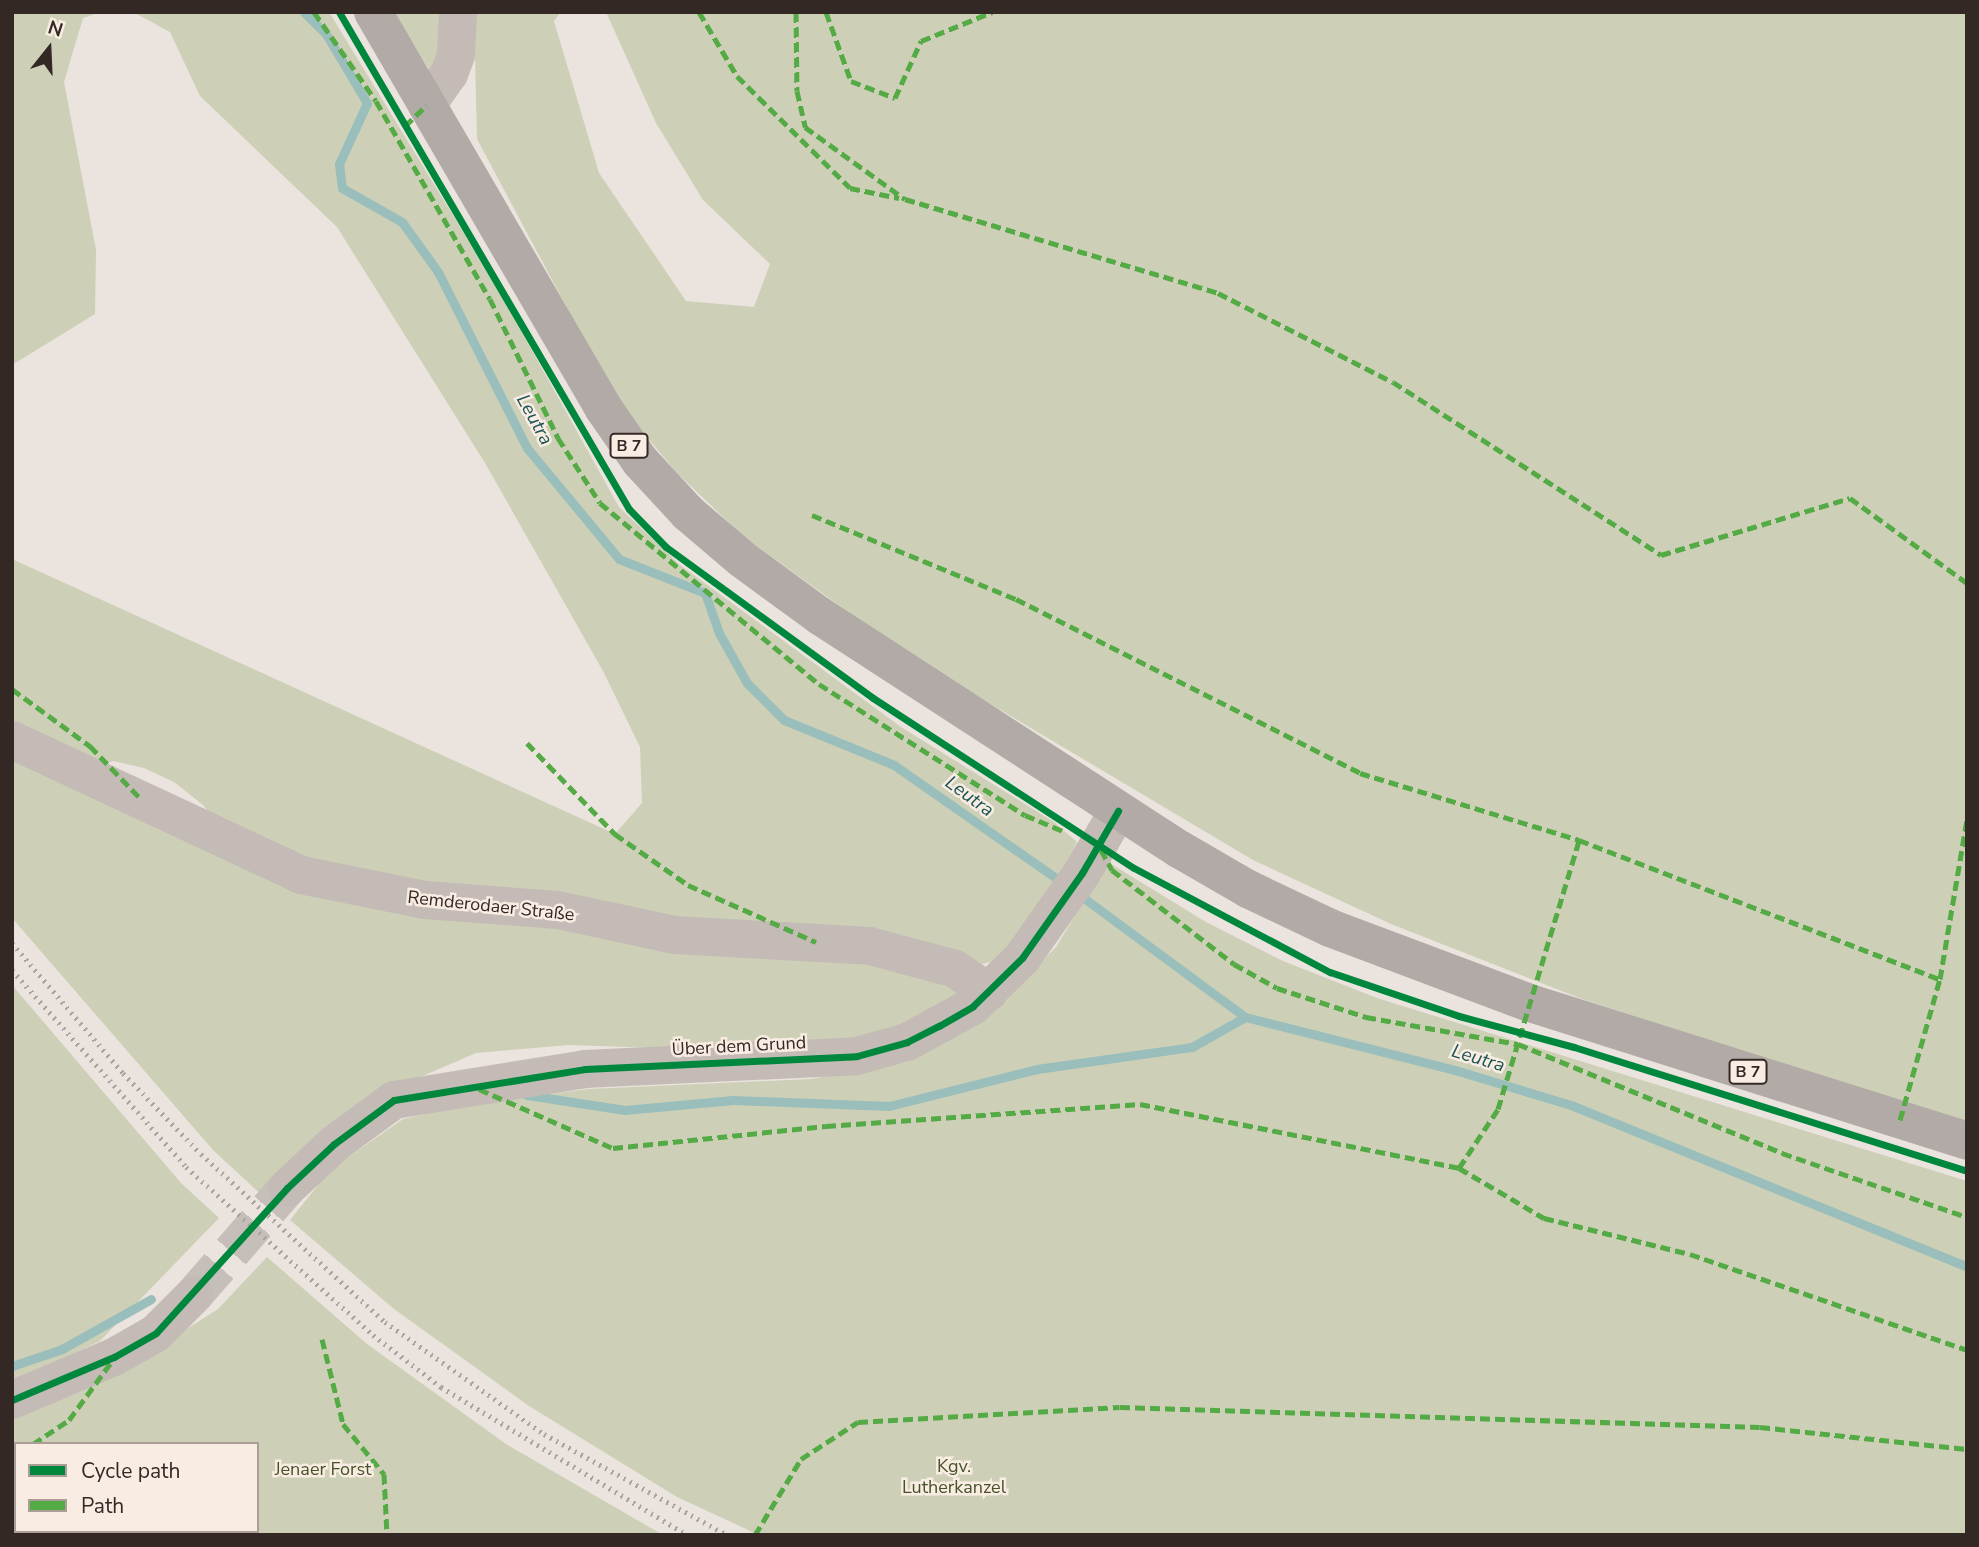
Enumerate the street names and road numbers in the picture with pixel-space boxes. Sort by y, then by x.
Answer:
road number: B 7 [608,434,650,458]
street label: Remderodaer Straße [406,886,576,926]
street label: Über dem Grund [671,1032,807,1060]
road number: B 7 [1727,1060,1769,1084]

